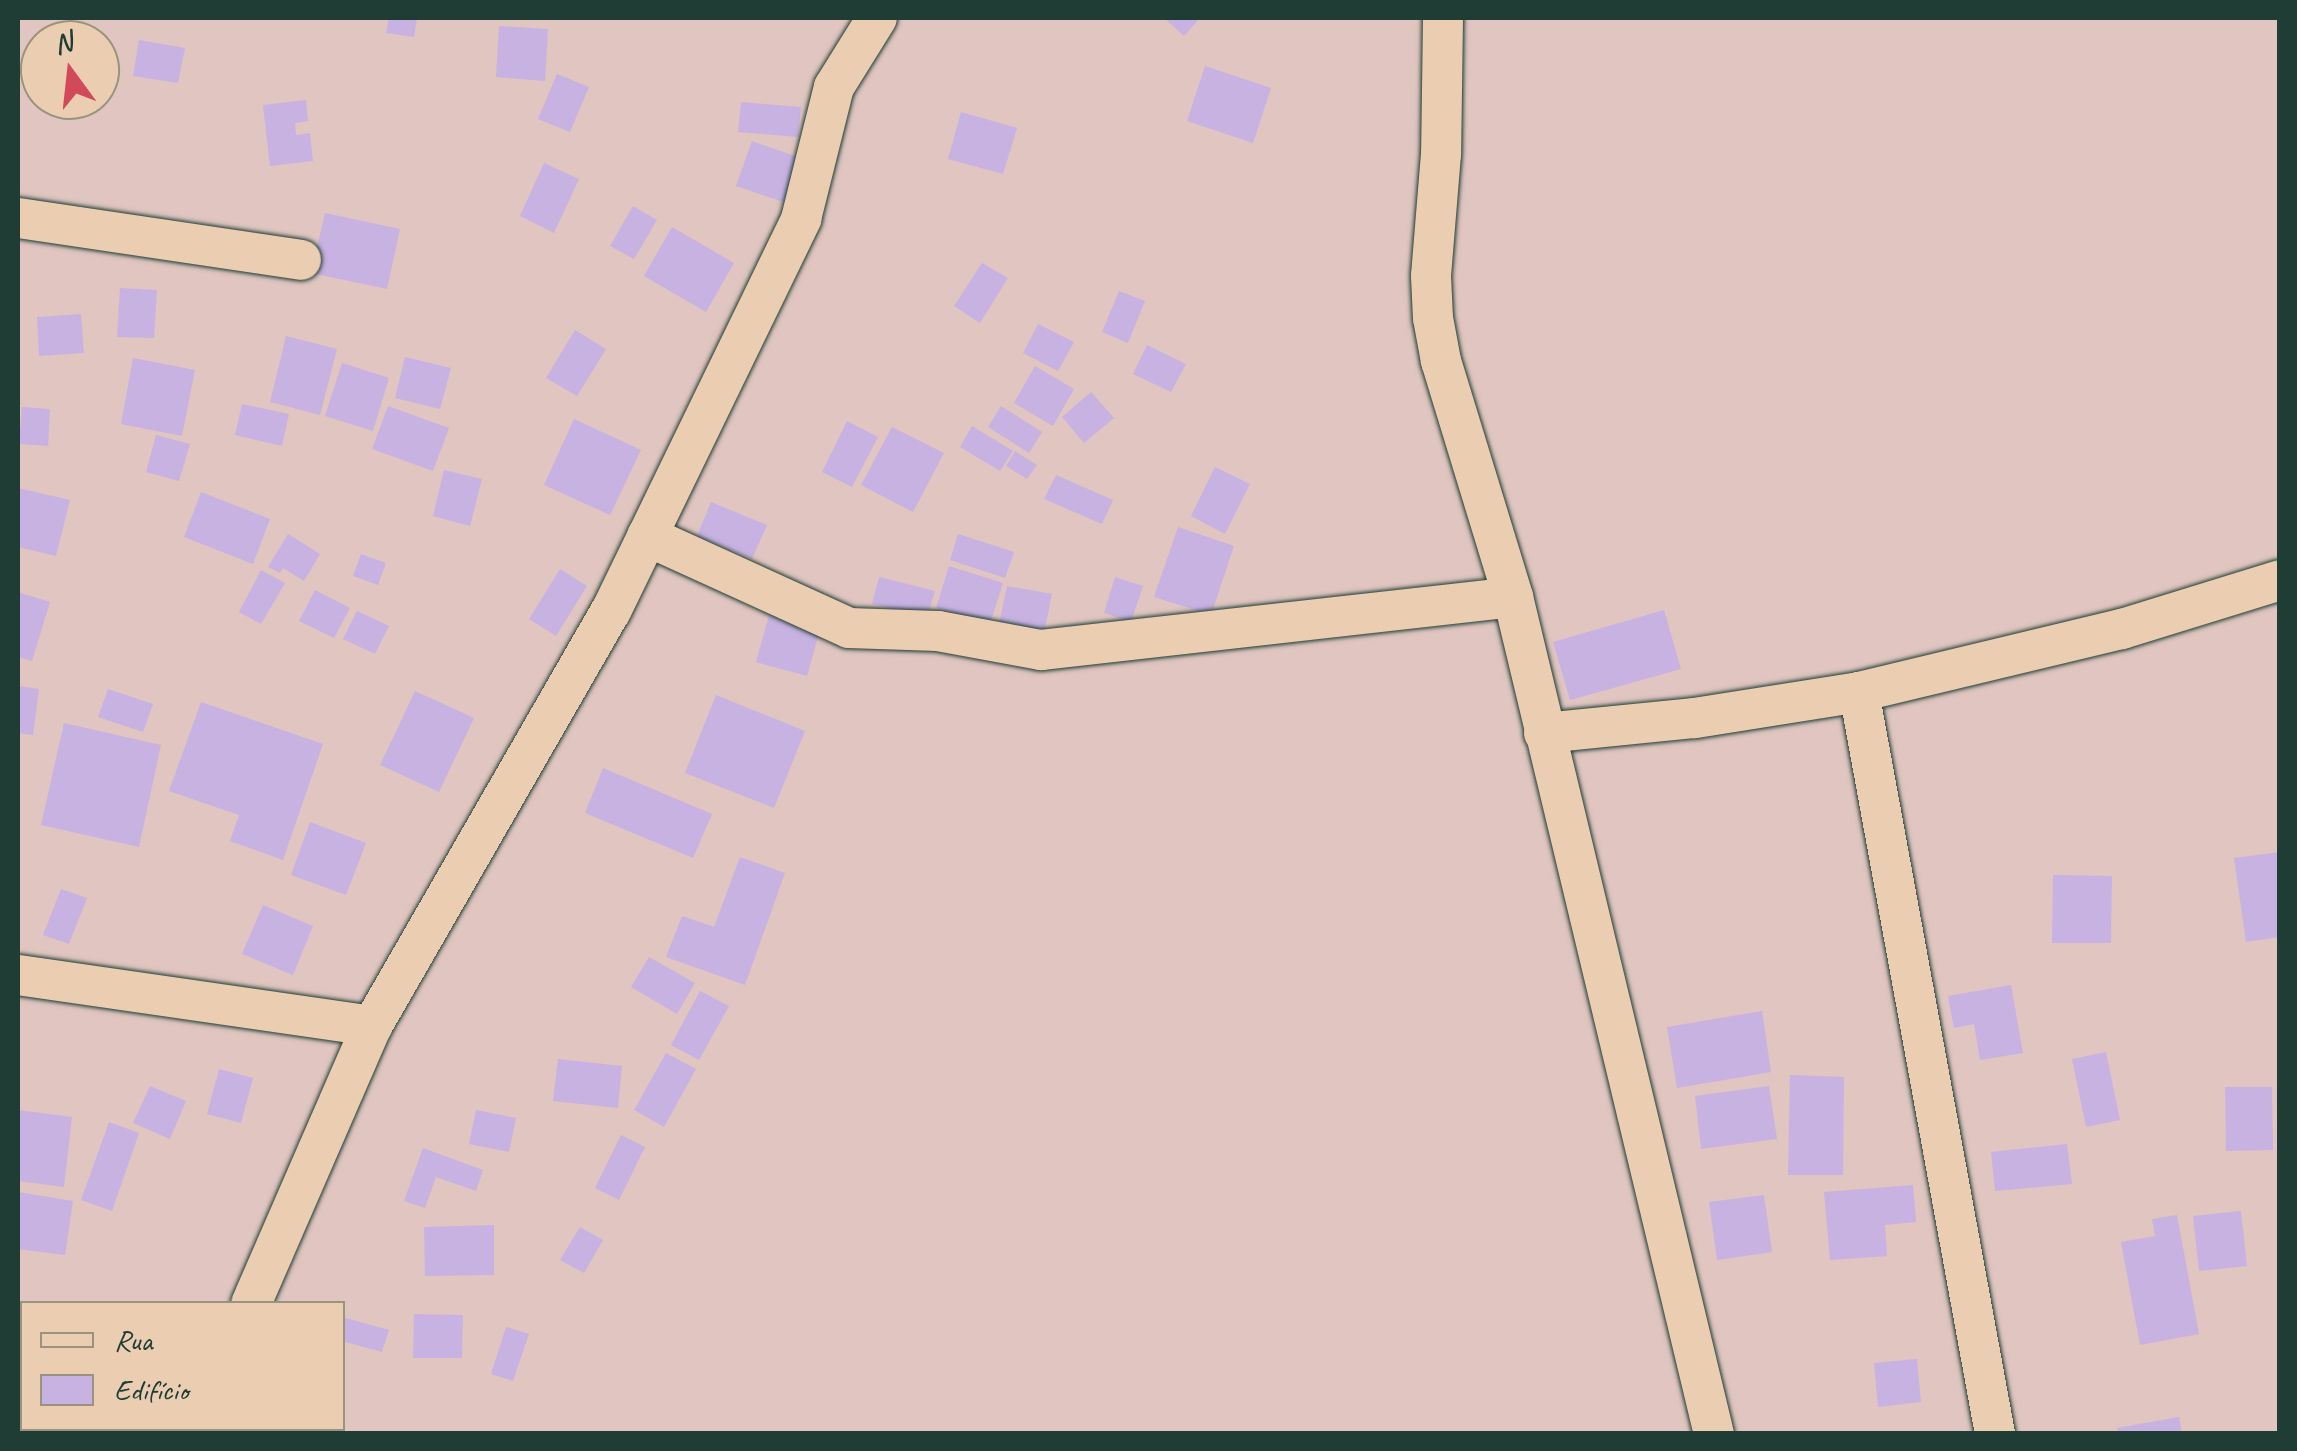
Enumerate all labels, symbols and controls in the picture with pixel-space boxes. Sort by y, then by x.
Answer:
north arrow [20,20,120,120]
text: N [50,23,76,62]
legend [20,1301,345,1431]
text: Rua [114,1321,152,1359]
text: Edifício [114,1371,188,1409]

